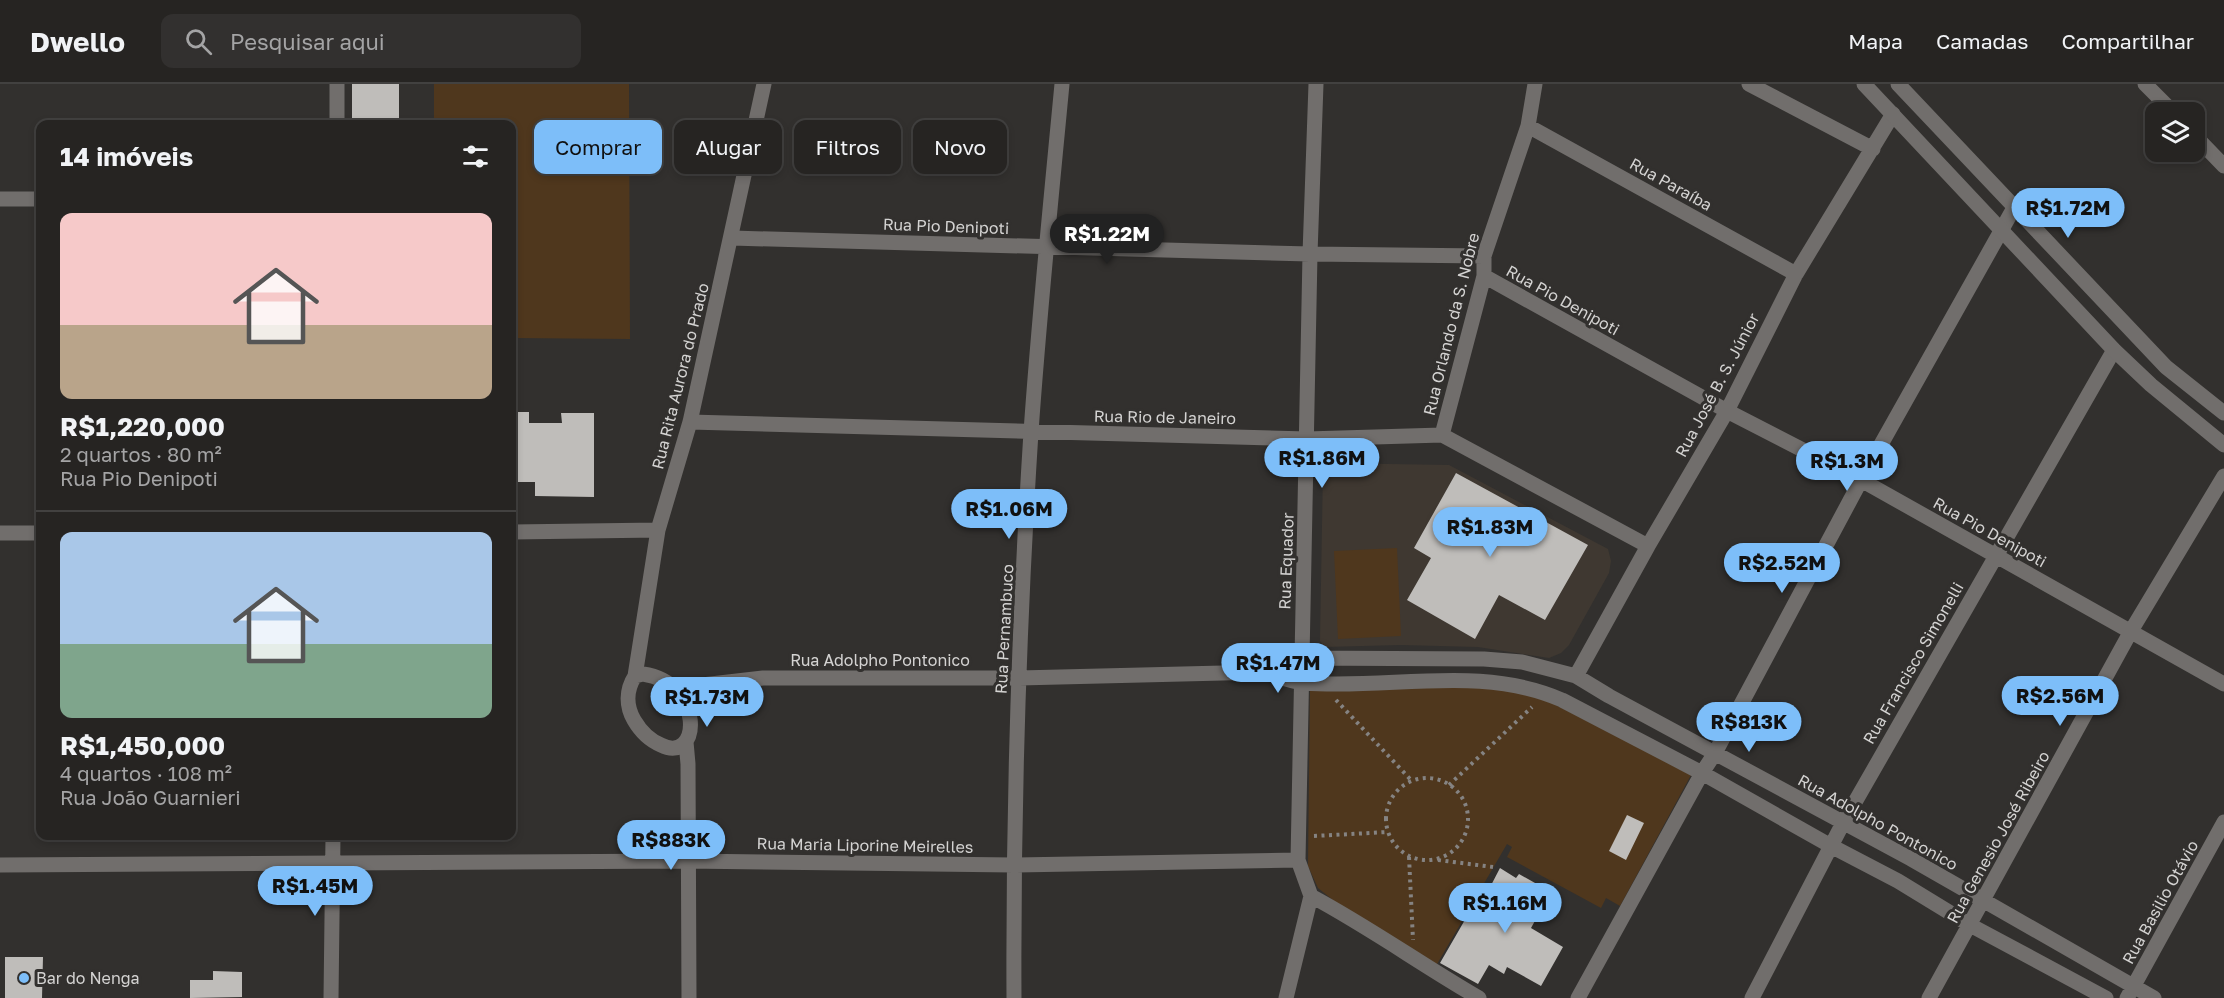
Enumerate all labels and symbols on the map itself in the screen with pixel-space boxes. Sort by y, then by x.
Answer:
street label: Rua Paraíba [1626,153,1716,215]
pin: R$1.72M [2013,188,2123,239]
street label: Rua Pio Denipoti [882,214,1010,238]
pin: R$1.22M [1052,214,1162,265]
street label: Rua Orlando da S. Nobre [1419,231,1483,417]
street label: Rua Pio Denipoti [1503,261,1623,339]
street label: Rua Rita Aurora do Prado [647,281,713,471]
street label: Rua José B. S. Júnior [1671,310,1763,460]
street label: Rua Rio de Janeiro [1094,406,1236,428]
pin: R$1.86M [1267,438,1377,489]
pin: R$1.3M [1798,441,1896,492]
pin: R$1.06M [954,489,1064,540]
street label: Rua Pio Denipoti [1930,493,2050,571]
pin: R$1.83M [1435,507,1545,558]
street label: Rua Equador [1274,512,1298,610]
pin: R$2.52M [1727,543,1837,594]
street label: Rua Pernambuco [991,564,1017,694]
street label: Rua Francisco Simonelli [1858,579,1968,747]
pin: R$1.47M [1223,643,1333,694]
street label: Rua Adolpho Pontonico [790,650,970,670]
pin: R$2.56M [2005,676,2115,727]
pin: R$1.73M [652,677,762,728]
pin: R$813K [1700,702,1798,753]
street label: Rua Genesio José Ribeiro [1942,747,2054,927]
street label: Rua Adolpho Pontonico [1795,770,1961,874]
pin: R$883K [622,820,720,871]
street label: Rua Maria Liporine Meirelles [756,833,974,857]
street label: Rua Basilio Otávio [2118,837,2202,967]
pin: R$1.45M [260,866,370,917]
pin: R$1.16M [1450,883,1560,934]
place label: Bar do Nenga [36,968,140,988]
marker: Bar do Nenga [17,971,31,985]

